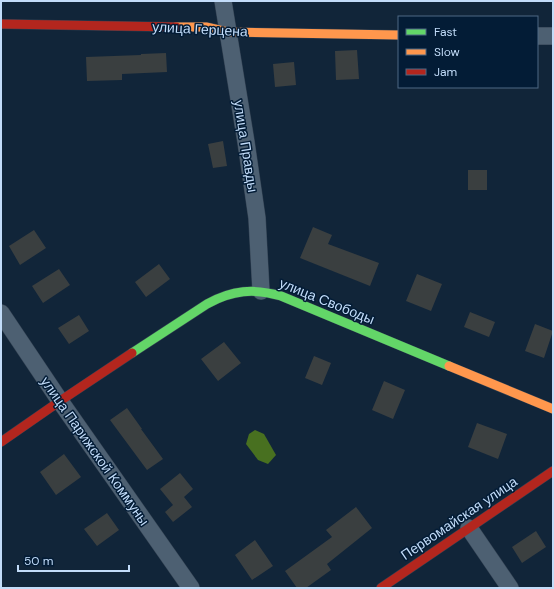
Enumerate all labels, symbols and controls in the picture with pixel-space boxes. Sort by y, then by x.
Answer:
legend [398,16,538,88]
street label: улица Герцена [152,18,248,41]
text: Fast [434,24,457,40]
text: Slow [434,44,460,60]
text: Jam [434,64,457,80]
street label: улица Правды [230,98,262,194]
street label: улица Свободы [277,274,377,328]
street label: улица Парижской Коммуны [37,373,153,529]
street label: Первомайская улица [397,472,521,564]
scale bar [18,547,129,573]
text: 50 m [24,553,53,569]

